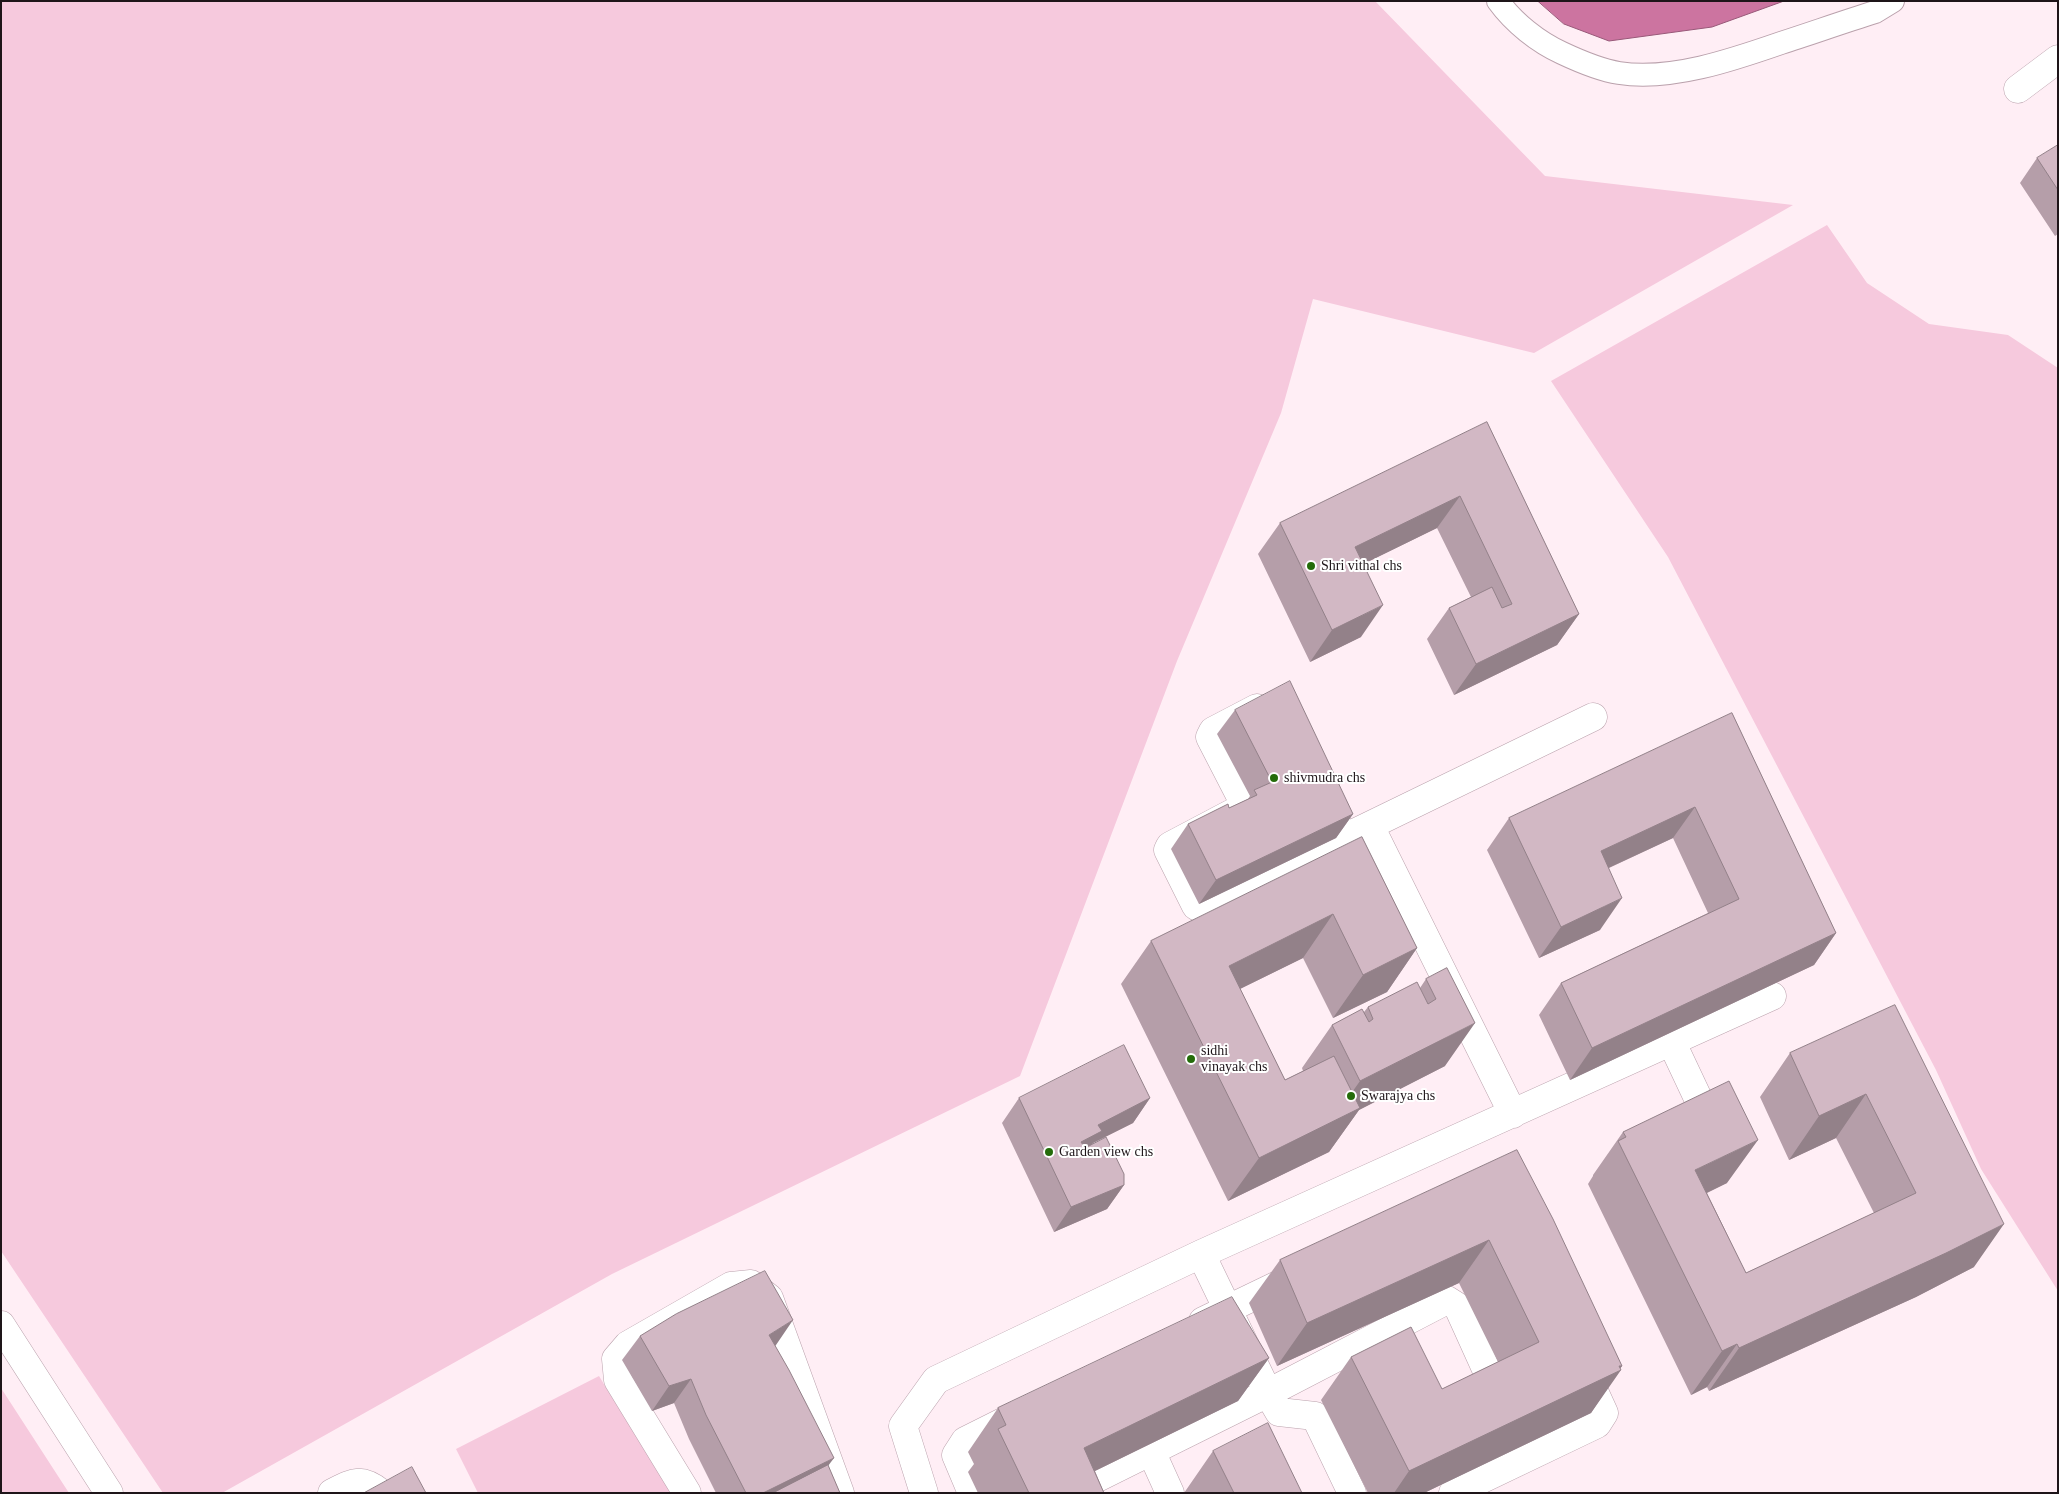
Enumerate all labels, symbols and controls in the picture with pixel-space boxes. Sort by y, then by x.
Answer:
place label: Shri vithal chs [1321,558,1402,574]
marker: Shri vithal chs [1305,560,1317,572]
place label: shivmudra chs [1284,770,1365,786]
marker: shivmudra chs [1268,772,1280,784]
place label: sidhi vinayak chs [1201,1043,1267,1076]
marker: sidhi vinayak chs [1185,1053,1197,1065]
place label: Swarajya chs [1361,1088,1435,1104]
marker: Swarajya chs [1345,1090,1357,1102]
place label: Garden view chs [1059,1144,1153,1160]
marker: Garden view chs [1043,1146,1055,1158]

